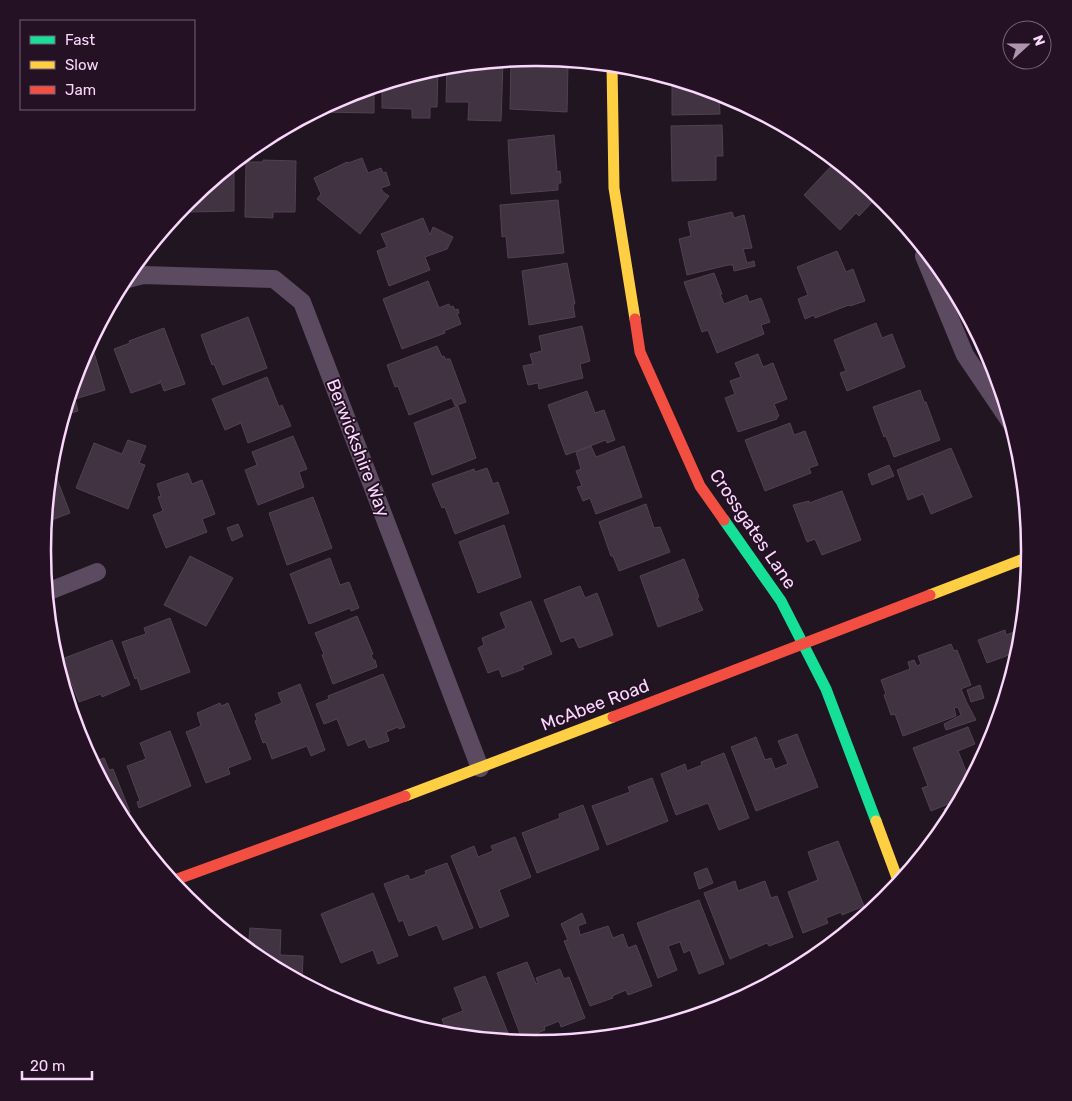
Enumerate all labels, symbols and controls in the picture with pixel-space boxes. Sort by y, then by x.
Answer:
legend [20,20,195,110]
north arrow [1002,20,1052,70]
text: Fast [65,31,95,49]
text: N [1029,33,1048,48]
text: Slow [65,56,98,74]
text: Jam [65,81,96,99]
street label: Berwickshire Way [322,376,394,520]
street label: Crossgates Lane [705,465,801,593]
street label: McAbee Road [538,674,652,736]
scale bar [22,1048,92,1080]
text: 20 m [30,1057,65,1075]

